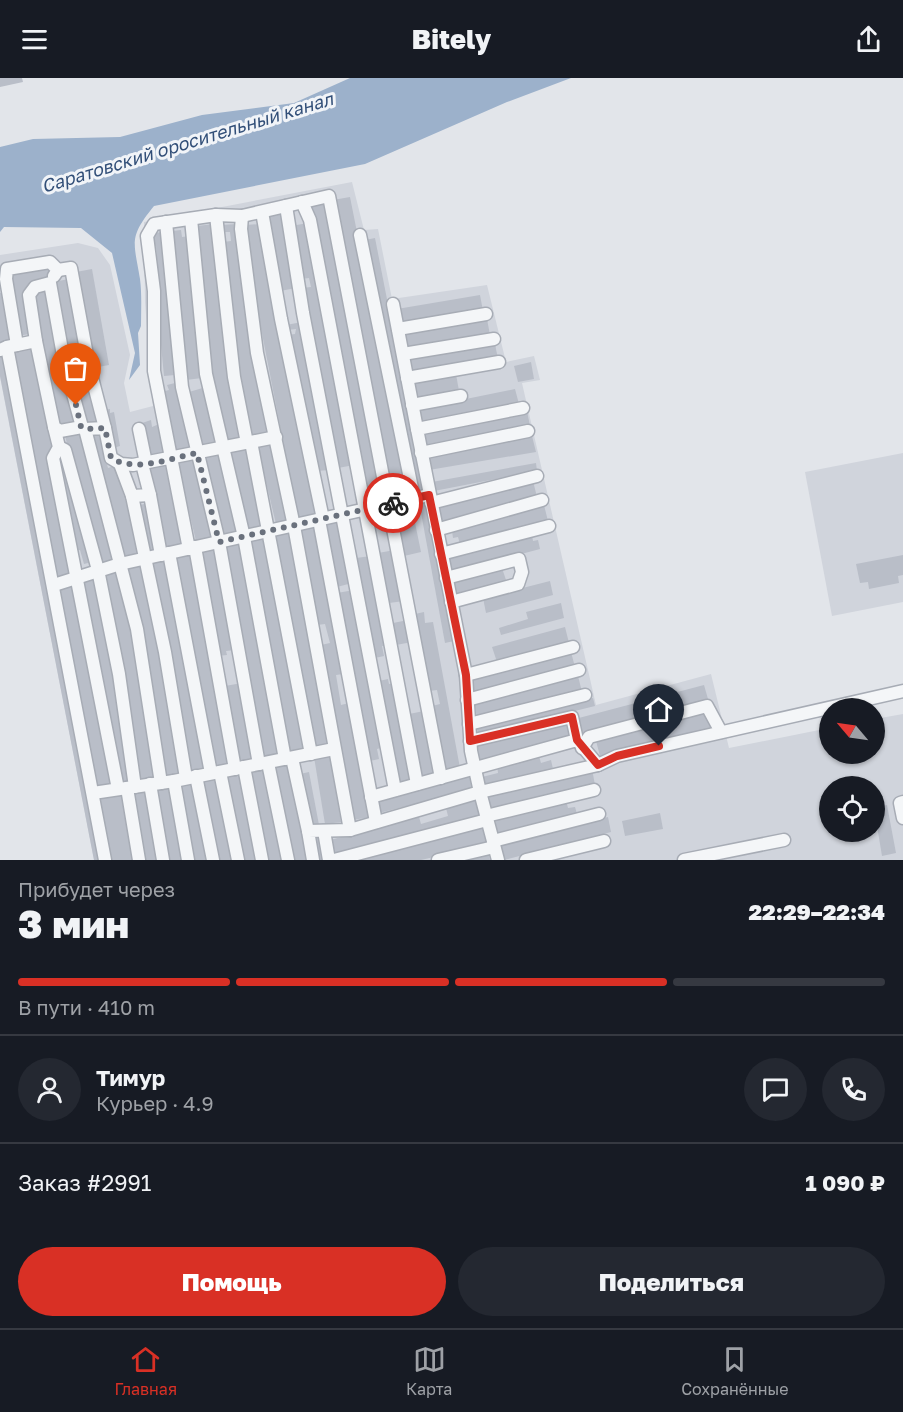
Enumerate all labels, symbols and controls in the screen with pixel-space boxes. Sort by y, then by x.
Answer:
icon: menu [18,23,51,56]
text: Bitely [412,23,491,55]
icon: share [852,23,885,56]
water label: Саратовский оросительный канал [39,87,337,197]
pin [50,343,101,405]
icon: bag [59,352,92,385]
courier [363,473,423,533]
icon: bike [377,487,410,520]
pin [633,684,684,746]
icon: home [642,693,675,726]
north arrow [819,698,885,764]
map controls [819,698,885,842]
button: locate [819,776,885,842]
text: Прибудет через [18,877,175,901]
text: 22:29–22:34 [748,898,885,925]
text: 3 мин [18,900,129,947]
text: В пути · 410 m [18,995,155,1019]
button: person [18,1058,81,1121]
button: chat [744,1058,807,1121]
button: phone [822,1058,885,1121]
text: Тимур [96,1064,165,1091]
text: Курьер · 4.9 [96,1091,214,1115]
text: Заказ #2991 [18,1169,151,1196]
text: 1 090 ₽ [805,1169,885,1196]
button: Помощь [18,1247,446,1316]
button: Поделиться [458,1247,885,1316]
tab: Главная [114,1343,177,1399]
tab: Карта [406,1343,452,1399]
tab: Сохранённые [681,1343,789,1399]

